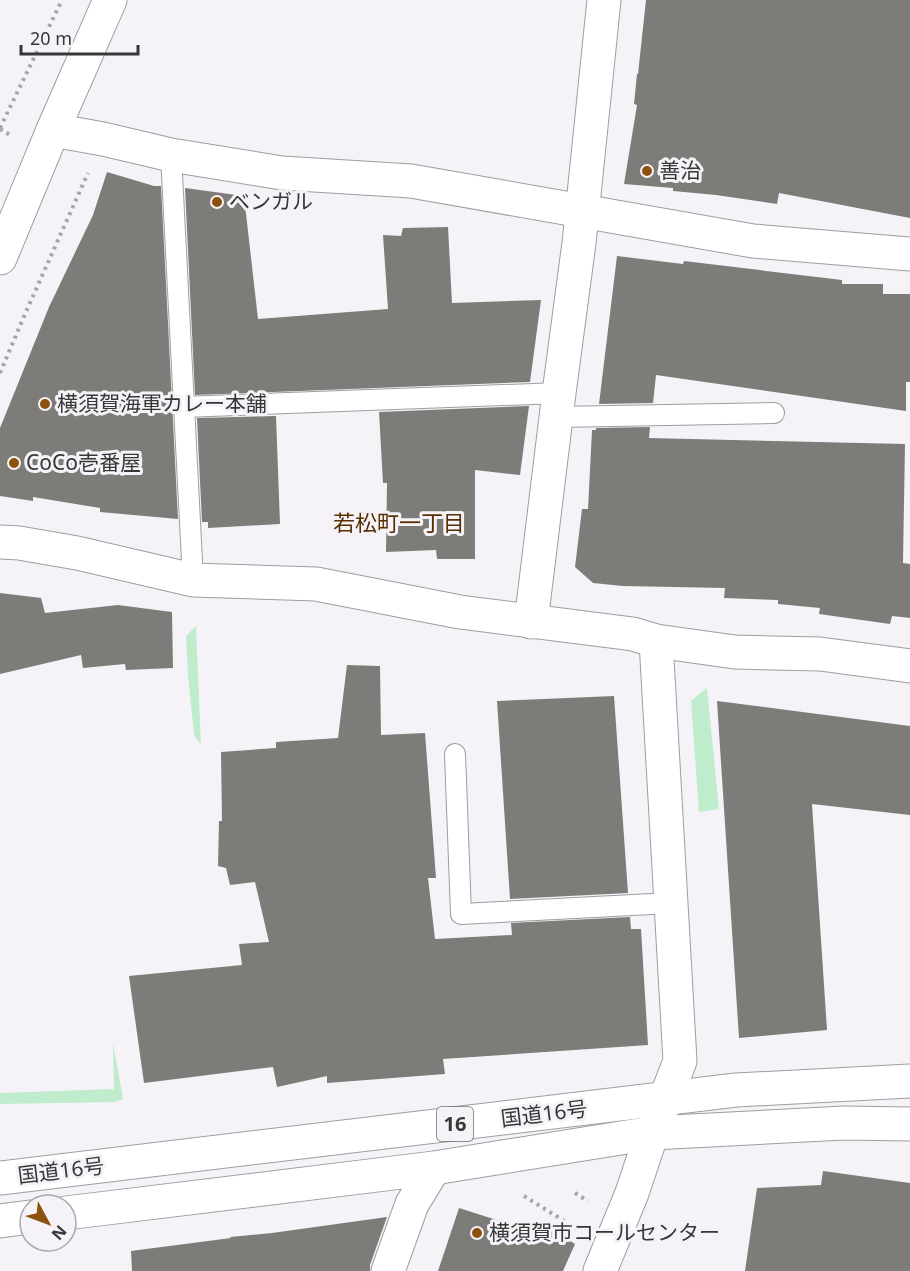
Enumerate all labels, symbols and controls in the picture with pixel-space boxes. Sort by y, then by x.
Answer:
scale bar [21,18,138,56]
text: 20 m [30,26,72,50]
place label: 善治 [659,156,701,184]
marker: 善治 [640,164,654,178]
place label: ベンガル [229,187,313,215]
marker: ベンガル [210,195,224,209]
place label: 横須賀海軍カレー本舗 [57,389,267,417]
marker: 横須賀海軍カレー本舗 [38,397,52,411]
place label: CoCo壱番屋 [26,448,141,476]
marker: CoCo壱番屋 [7,456,21,470]
district label: 若松町一丁目 [333,507,465,537]
street label: 国道16号 [499,1094,589,1132]
road number: 16 [437,1107,473,1141]
street label: 国道16号 [16,1151,106,1189]
north arrow [18,1193,78,1253]
place label: 横須賀市コールセンター [489,1218,720,1246]
text: N [47,1221,72,1245]
marker: 横須賀市コールセンター [470,1226,484,1240]

